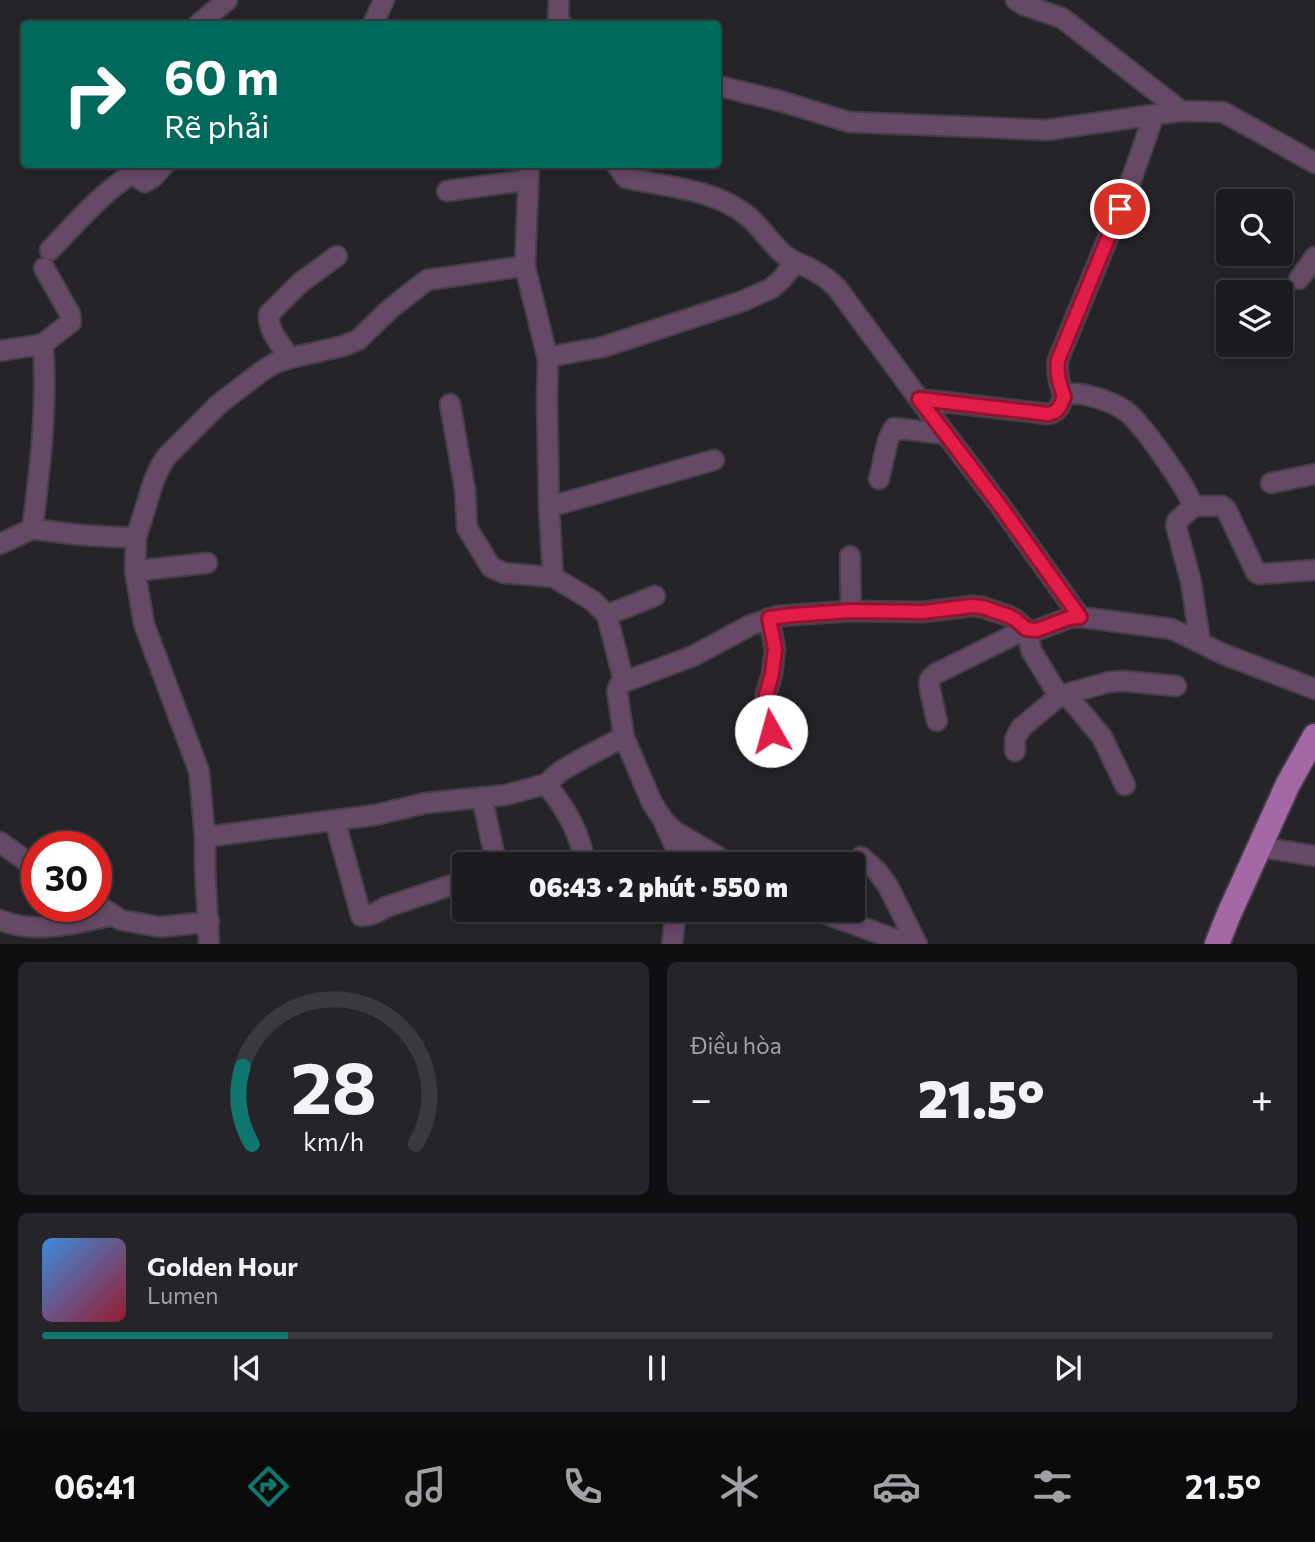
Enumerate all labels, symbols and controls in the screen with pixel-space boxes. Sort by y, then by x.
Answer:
text: 60 m [164,45,279,105]
icon: right [49,49,140,140]
text: Rẽ phải [164,105,269,145]
pin [1090,179,1150,239]
map controls [1216,189,1293,357]
button: search [1216,189,1293,266]
icon: arrive [1101,190,1139,228]
button: layers [1216,280,1293,357]
position arrow [734,694,808,768]
speed limit sign: 30 [21,831,112,922]
text: 06:43 · 2 phút · 550 m [529,871,788,902]
text: Điều hòa [691,1031,782,1059]
text: 28 [290,1041,376,1130]
text: 21.5° [918,1065,1045,1129]
text: − [691,1074,712,1121]
text: + [1251,1074,1273,1121]
text: km/h [303,1126,364,1156]
text: Golden Hour [147,1250,298,1281]
text: Lumen [147,1281,218,1309]
icon: previous [228,1349,266,1387]
icon: pause [638,1349,676,1387]
icon: next [1049,1349,1087,1387]
icon: directions [244,1462,293,1511]
icon: music [401,1462,450,1511]
icon: phone [558,1462,607,1511]
icon: climate [715,1462,764,1511]
icon: car [872,1462,921,1511]
icon: filters [1028,1462,1077,1511]
text: 06:41 [54,1466,137,1506]
text: 21.5° [1185,1466,1261,1506]

